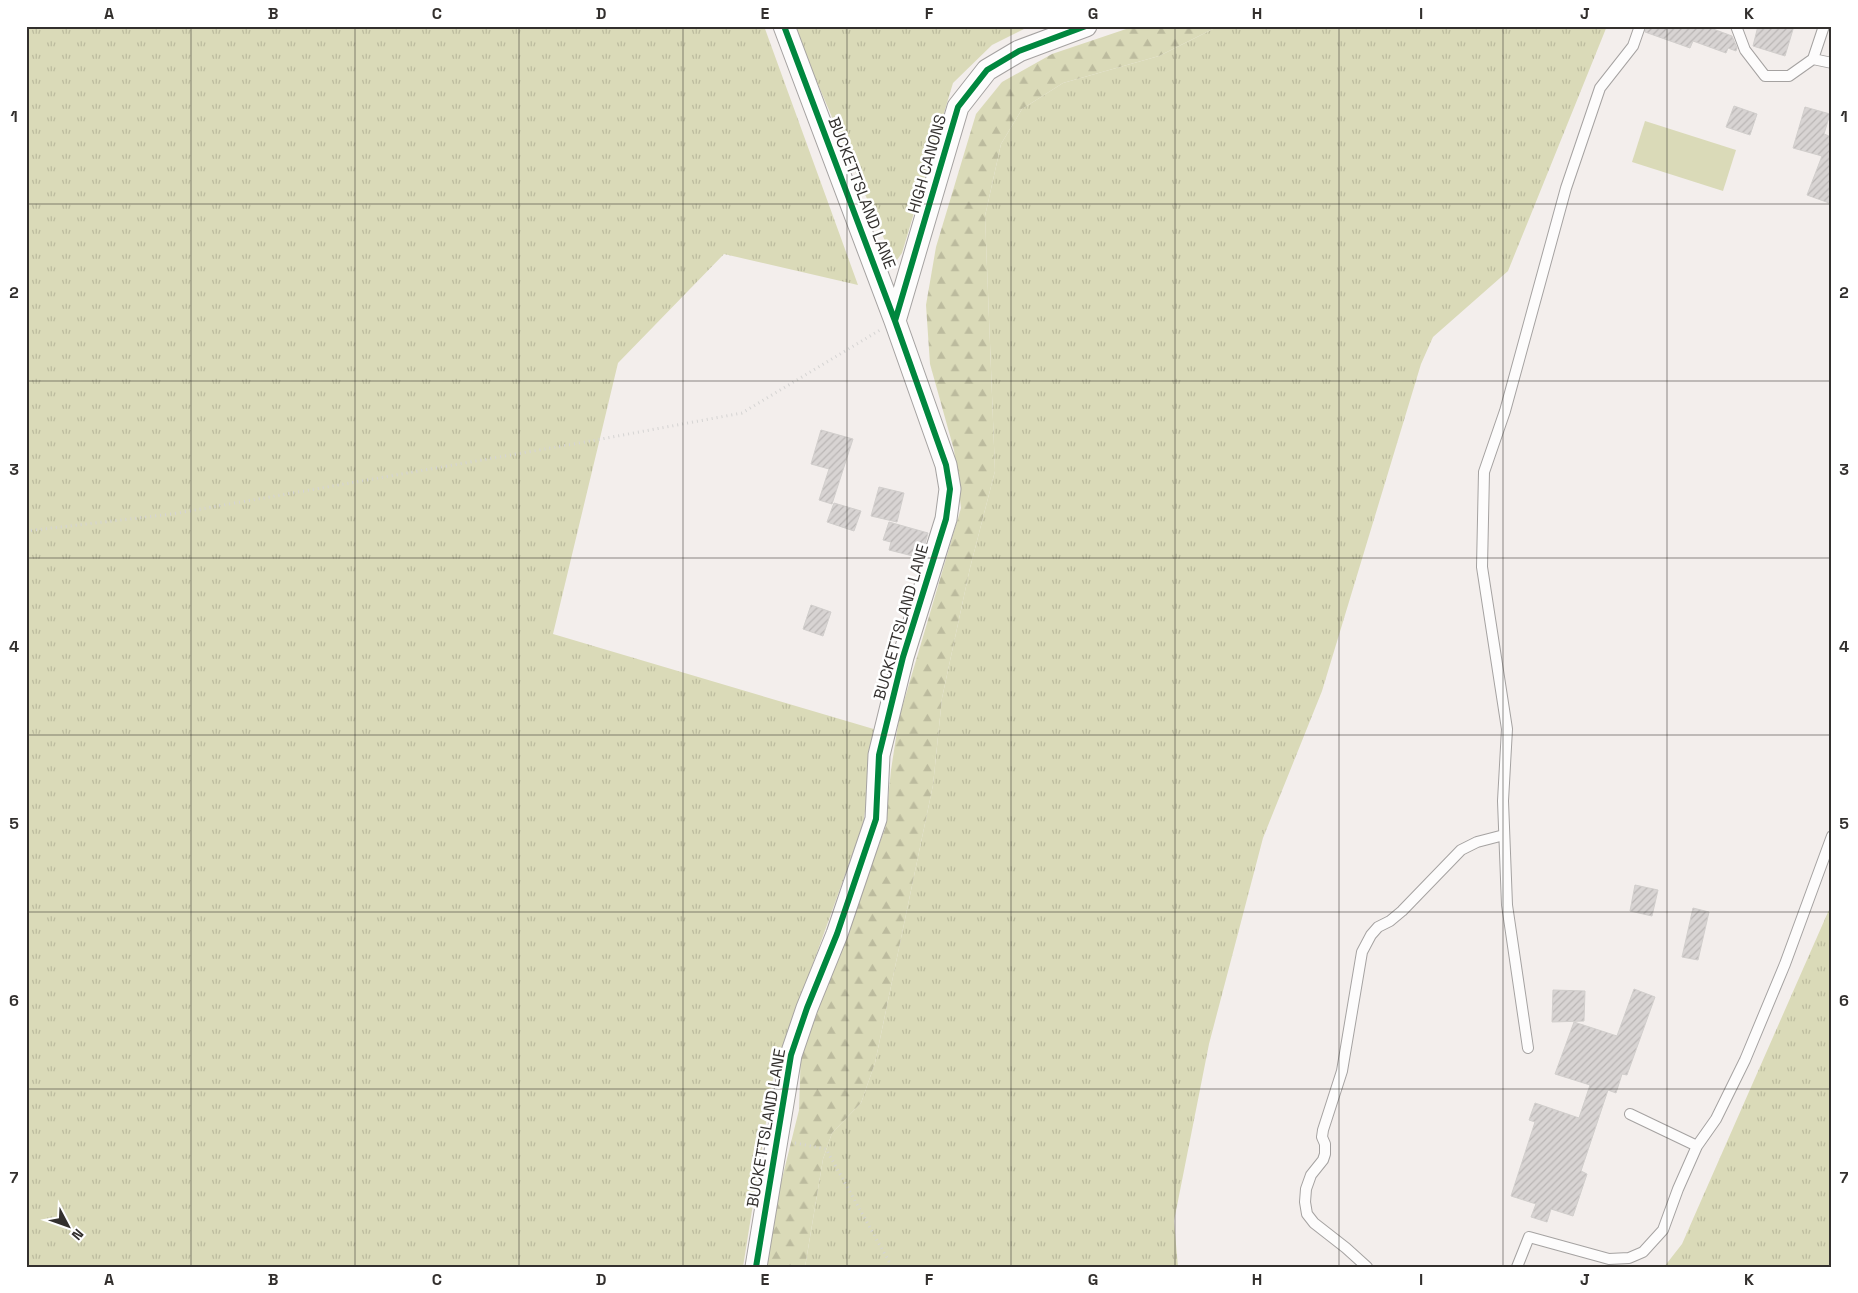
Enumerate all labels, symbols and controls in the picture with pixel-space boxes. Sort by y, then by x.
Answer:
text: A [104,3,114,24]
text: B [268,3,278,24]
text: C [432,3,442,24]
text: D [596,3,606,24]
text: E [761,3,770,24]
text: F [925,3,934,24]
text: G [1088,3,1098,24]
text: H [1252,3,1262,24]
text: I [1419,3,1423,24]
text: J [1580,3,1590,24]
text: K [1744,3,1754,24]
text: 1 [10,106,18,127]
text: 1 [1840,106,1848,127]
street label: HIGH CANONS [903,112,951,216]
street label: BUCKETTSLAND LANE [823,114,901,272]
text: 2 [9,282,19,303]
text: 2 [1839,282,1849,303]
text: 3 [9,459,19,480]
text: 3 [1839,459,1849,480]
street label: BUCKETTSLAND LANE [869,542,933,702]
text: 4 [9,636,19,657]
text: 4 [1839,636,1849,657]
text: 5 [9,813,19,834]
text: 5 [1839,813,1849,834]
text: 6 [9,990,19,1011]
text: 6 [1839,990,1849,1011]
street label: BUCKETTSLAND LANE [742,1047,790,1209]
text: 7 [10,1167,19,1188]
text: 7 [1840,1167,1849,1188]
north arrow [42,1200,92,1250]
text: N [68,1225,88,1244]
text: A [104,1269,114,1290]
text: B [268,1269,278,1290]
text: C [432,1269,442,1290]
text: D [596,1269,606,1290]
text: E [761,1269,770,1290]
text: F [925,1269,934,1290]
text: G [1088,1269,1098,1290]
text: H [1252,1269,1262,1290]
text: I [1419,1269,1423,1290]
text: J [1580,1269,1590,1290]
text: K [1744,1269,1754,1290]

